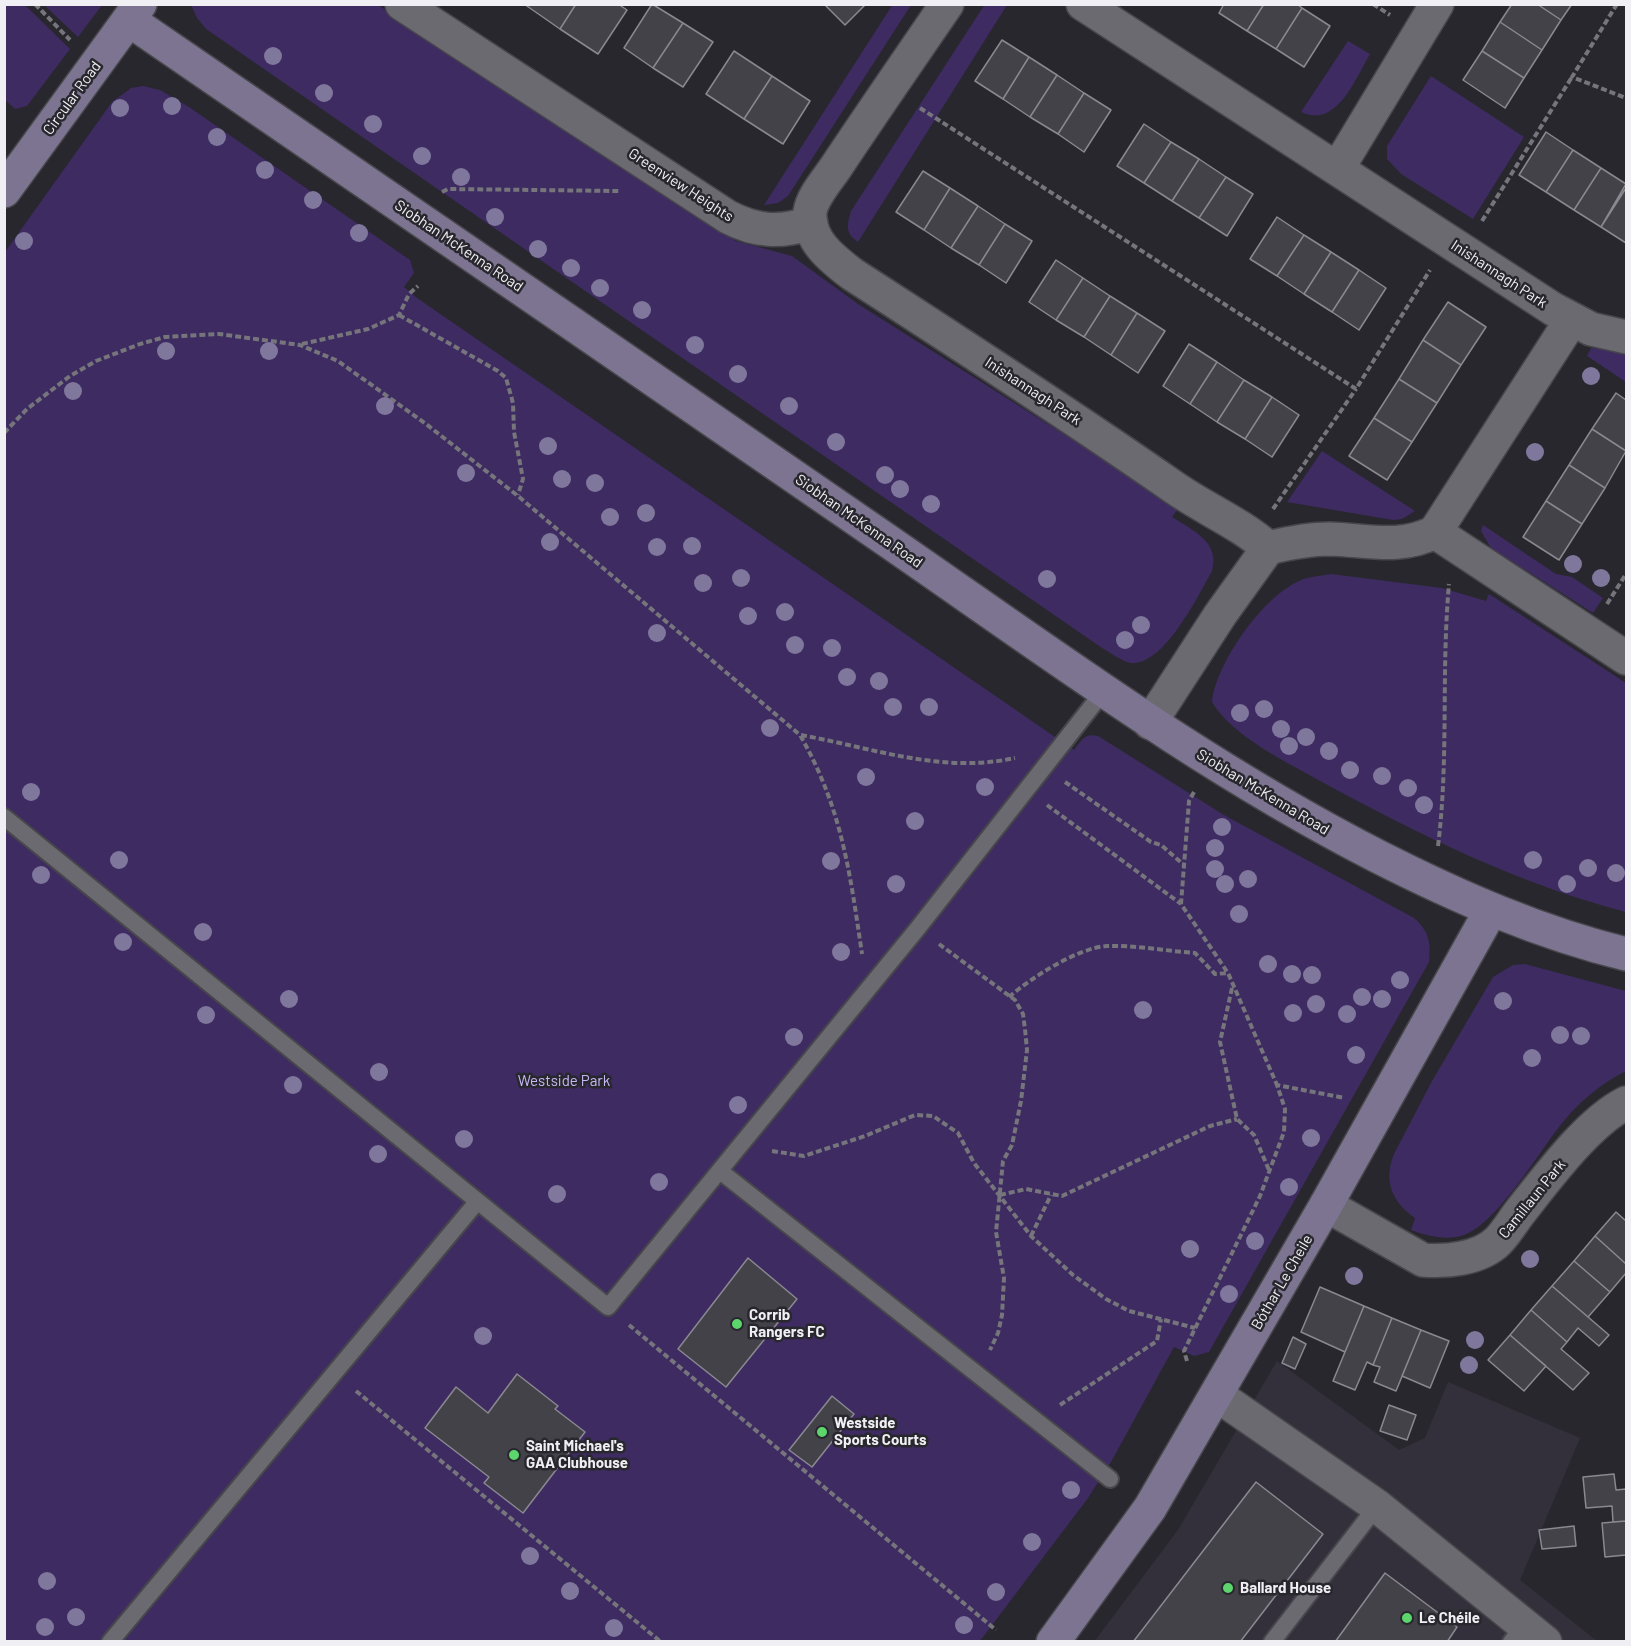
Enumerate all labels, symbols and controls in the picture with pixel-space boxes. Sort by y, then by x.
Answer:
street label: Circular Road [39,58,105,138]
street label: Greenview Heights [625,144,737,226]
street label: Siobhan McKenna Road [391,196,527,296]
street label: Inishannagh Park [1447,236,1551,312]
street label: Inishannagh Park [981,353,1085,429]
street label: Siobhan McKenna Road [792,470,926,572]
street label: Siobhan McKenna Road [1194,745,1332,839]
park label: Westside Park [518,1072,610,1090]
street label: Camillaun Park [1495,1156,1569,1242]
street label: Bóthar Le Cheile [1247,1231,1317,1333]
place label: Corrib Rangers FC [749,1306,825,1341]
marker: Corrib Rangers FC [730,1317,744,1331]
place label: Westside Sports Courts [834,1414,927,1449]
marker: Westside Sports Courts [815,1425,829,1439]
place label: Saint Michael's GAA Clubhouse [526,1437,628,1472]
marker: Saint Michael's GAA Clubhouse [507,1448,521,1462]
place label: Ballard House [1240,1579,1331,1597]
marker: Ballard House [1221,1581,1235,1595]
place label: Le Chéile [1419,1609,1480,1627]
marker: Le Chéile [1400,1611,1414,1625]

